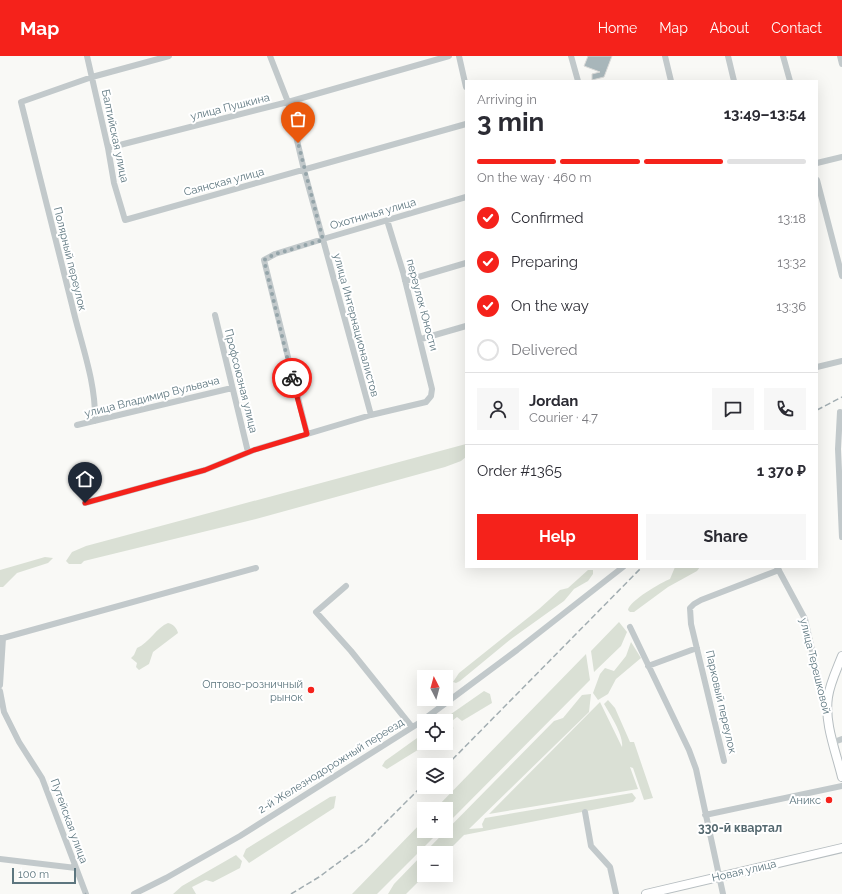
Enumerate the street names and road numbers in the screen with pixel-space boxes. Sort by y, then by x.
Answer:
street label: Балтийская улица [99,88,131,184]
street label: улица Пушкина [189,91,271,123]
street label: Саянская улица [182,165,266,199]
street label: Охотничья улица [328,195,418,233]
street label: Полярный переулок [51,206,89,313]
street label: улица Интернационалистов [331,252,381,398]
street label: переулок Юности [403,258,441,352]
street label: Профсоюзная улица [222,328,260,434]
street label: улица Владимир Вульвача [83,374,221,420]
street label: улица Терешковой [797,617,833,715]
street label: Парковый переулок [703,649,739,755]
street label: 2-й Железнодорожный переезд [256,715,407,816]
street label: Путейская улица [48,777,90,865]
street label: Новая улица [710,857,778,885]

